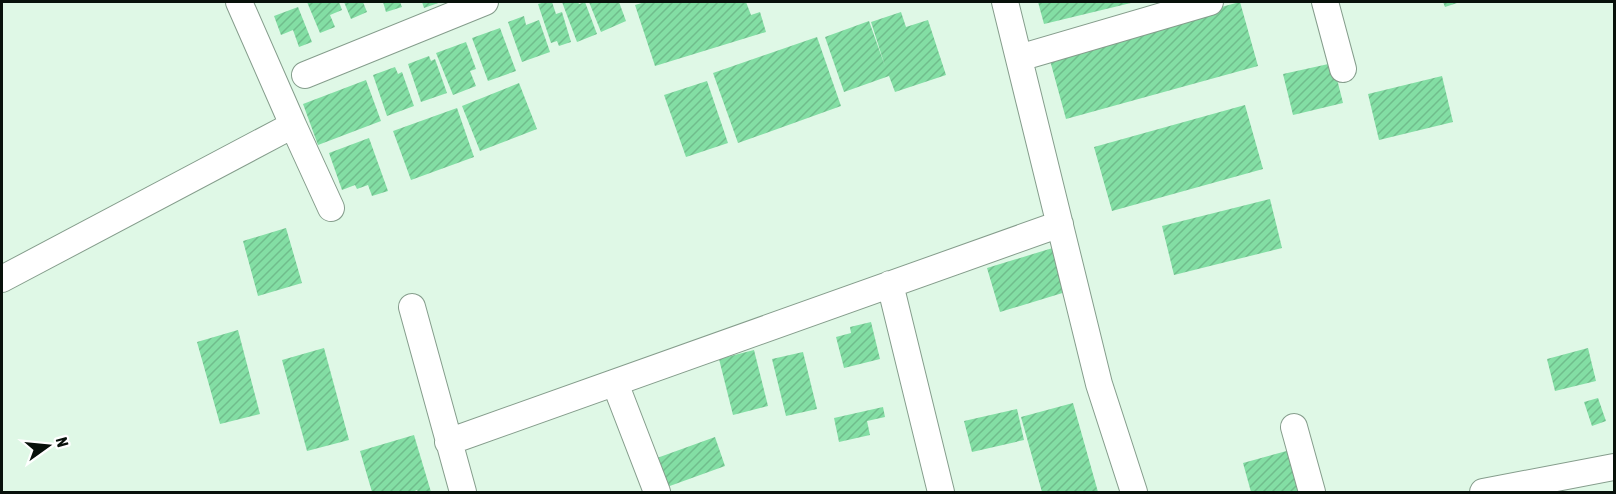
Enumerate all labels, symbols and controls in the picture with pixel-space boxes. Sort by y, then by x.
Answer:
north arrow [18,416,78,476]
text: N [53,435,72,449]

